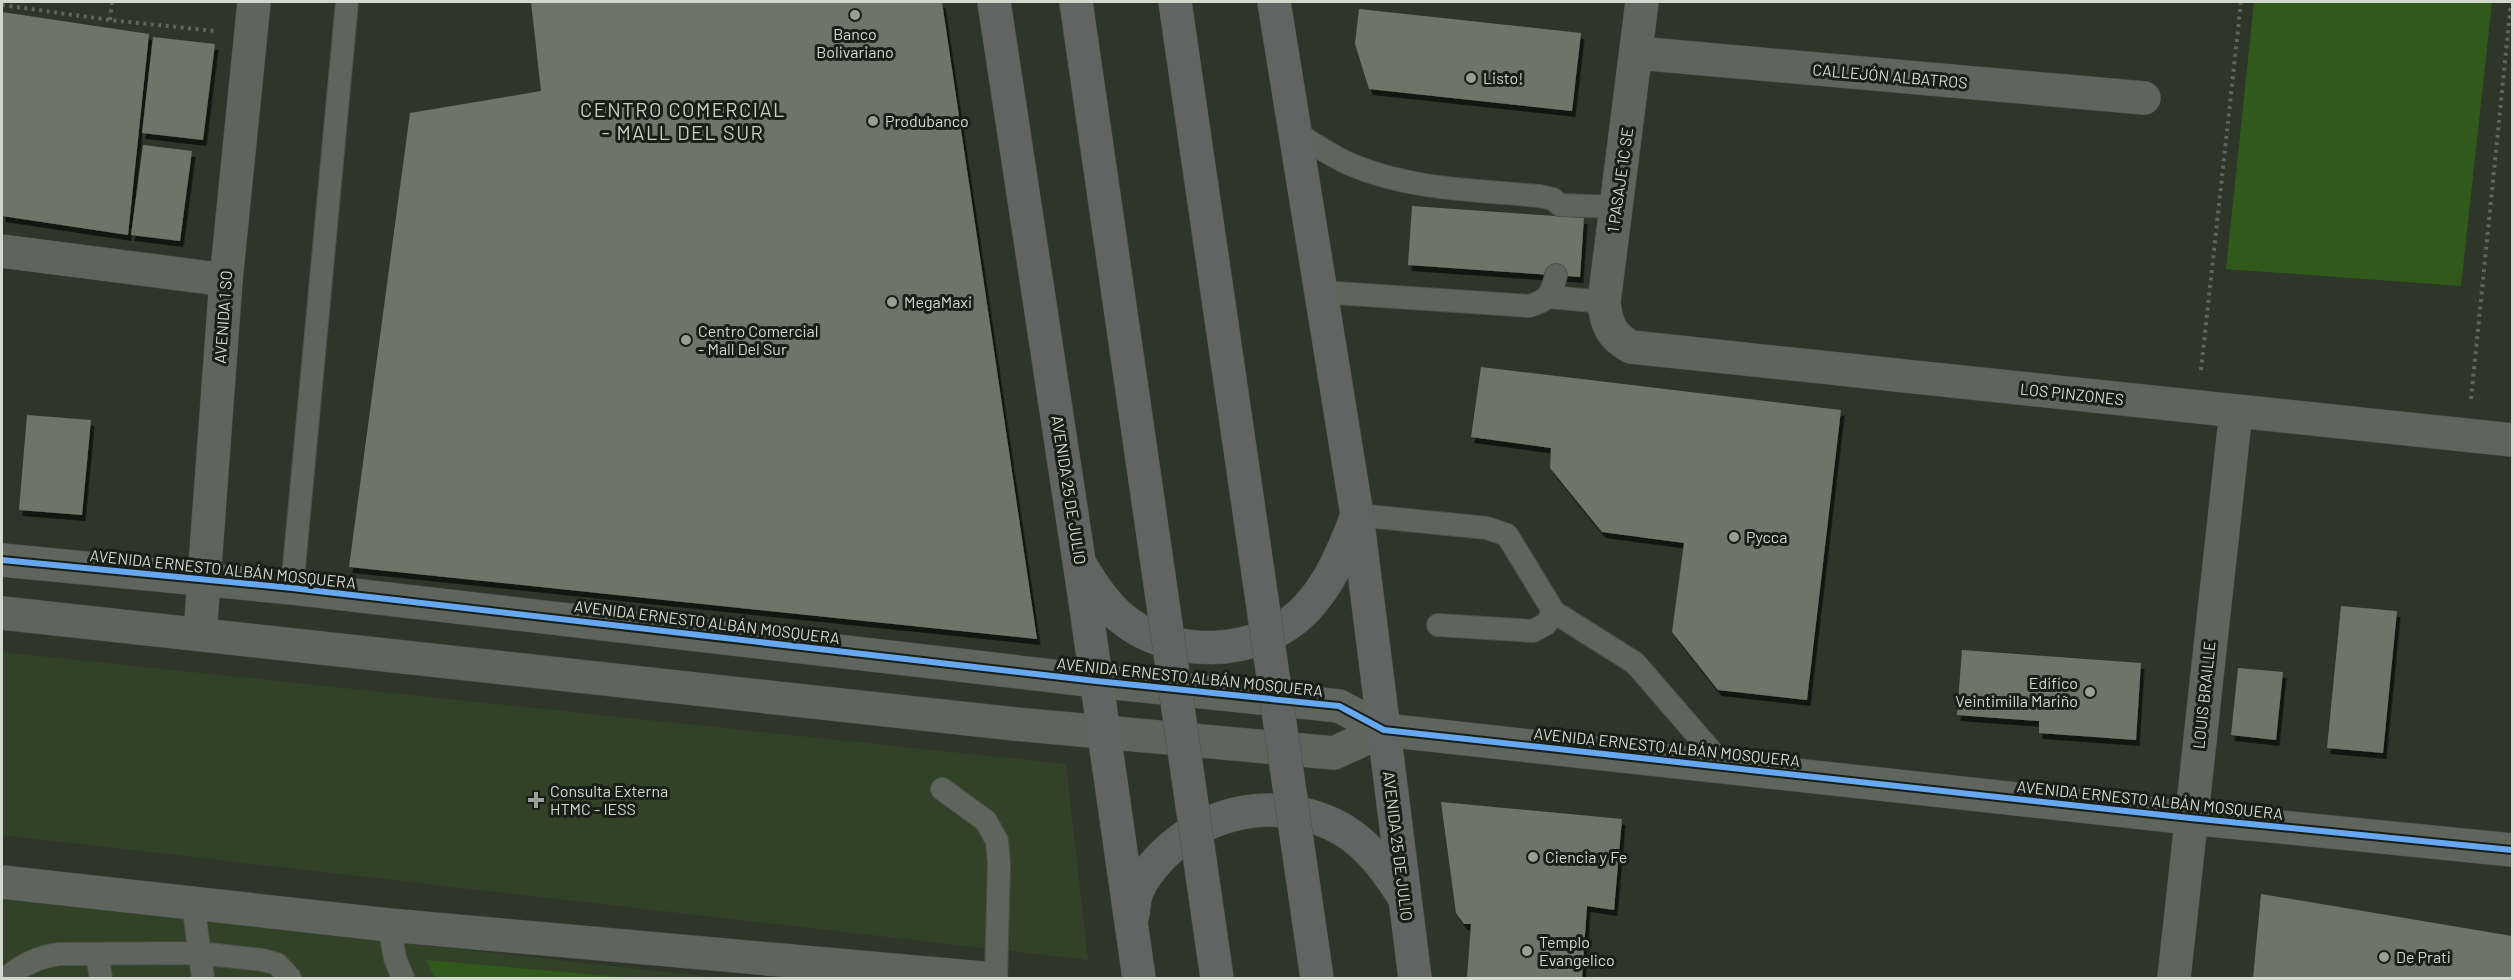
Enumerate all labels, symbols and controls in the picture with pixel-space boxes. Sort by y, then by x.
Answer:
marker: Banco Bolivariano [848,8,862,22]
place label: Banco Bolivariano [816,24,894,61]
street label: CALLEJÓN ALBATROS [1812,59,1968,92]
place label: Listo! [1483,68,1523,87]
marker: Listo! [1464,71,1478,85]
district label: CENTRO COMERCIAL - MALL DEL SUR [580,97,786,144]
place label: Produbanco [885,111,969,130]
marker: Produbanco [866,114,880,128]
street label: 1 PASAJE 1C SE [1603,126,1636,234]
street label: AVENIDA 1 SO [210,270,235,364]
place label: MegaMaxi [904,292,972,311]
marker: MegaMaxi [885,295,899,309]
place label: Centro Comercial - Mall Del Sur [698,321,818,358]
marker: Centro Comercial - Mall Del Sur [679,333,693,347]
street label: LOS PINZONES [2019,379,2125,408]
street label: AVENIDA 25 DE JULIO [1048,414,1091,566]
place label: Pycca [1746,527,1787,546]
marker: Pycca [1727,530,1741,544]
street label: AVENIDA ERNESTO ALBÁN MOSQUERA [89,545,357,592]
street label: AVENIDA ERNESTO ALBÁN MOSQUERA [573,596,841,647]
street label: LOUIS BRAILLE [2188,640,2219,750]
street label: AVENIDA ERNESTO ALBÁN MOSQUERA [1056,653,1324,700]
place label: Edifico Veintimilla Mariño [1955,673,2078,710]
marker: Edifico Veintimilla Mariño [2083,685,2097,699]
street label: AVENIDA ERNESTO ALBÁN MOSQUERA [1533,723,1801,770]
street label: AVENIDA 25 DE JULIO [1380,770,1417,922]
street label: AVENIDA ERNESTO ALBÁN MOSQUERA [2016,776,2284,823]
place label: Consulta Externa HTMC - IESS [550,781,668,818]
marker: Consulta Externa HTMC - IESS [527,791,545,809]
place label: Ciencia y Fe [1545,847,1627,866]
marker: Ciencia y Fe [1526,850,1540,864]
place label: Templo Evangelico [1539,932,1615,969]
marker: Templo Evangelico [1520,944,1534,958]
place label: De Prati [2396,947,2451,966]
marker: De Prati [2377,950,2391,964]

